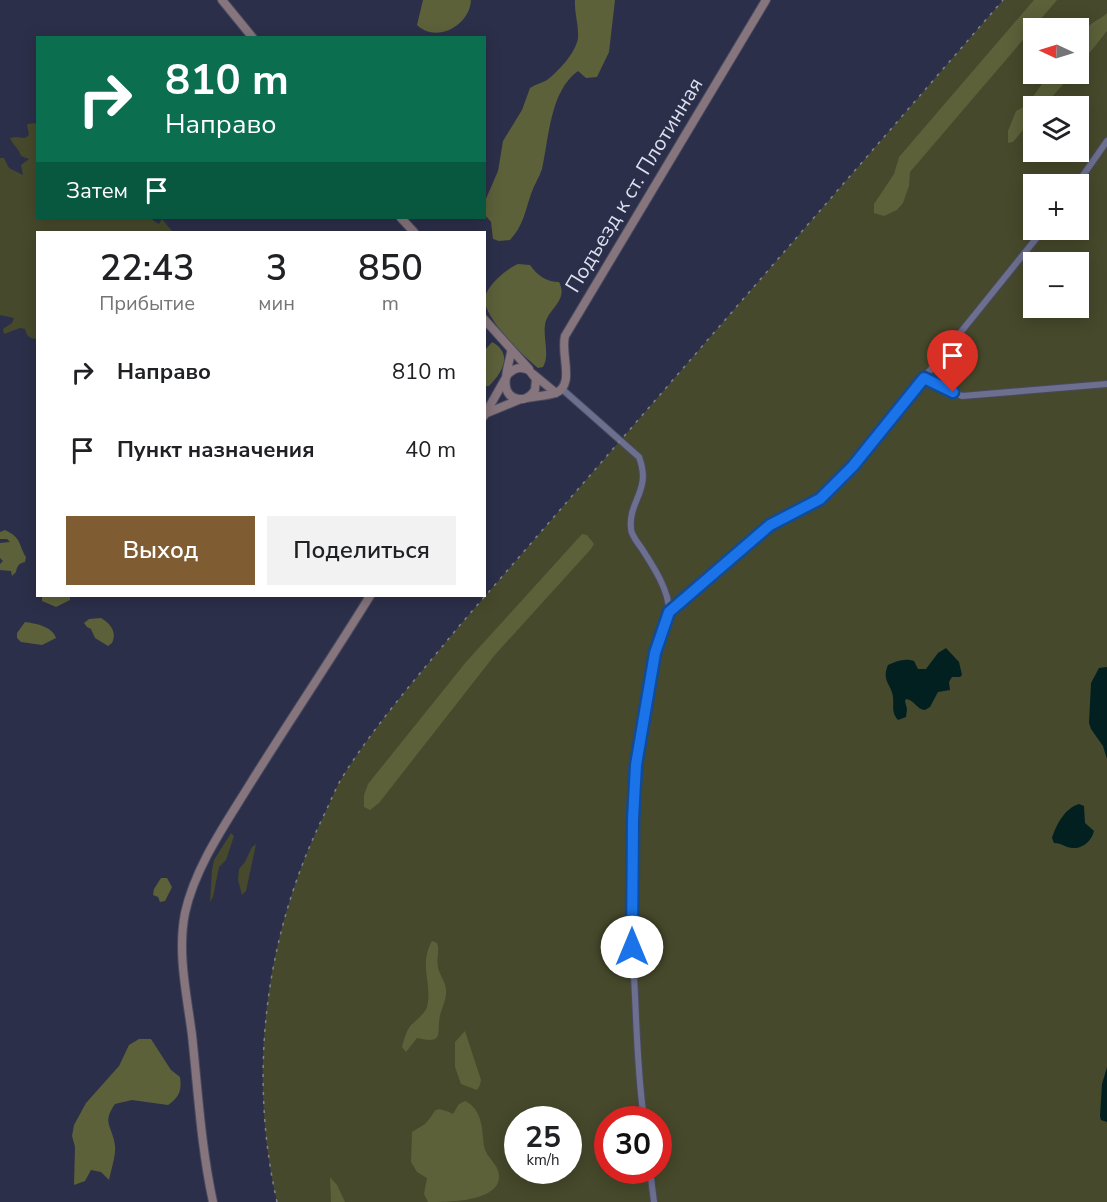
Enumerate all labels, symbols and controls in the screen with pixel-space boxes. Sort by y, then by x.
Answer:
north arrow [1023,18,1089,84]
map controls [1023,18,1089,318]
text: 810 m [165,52,289,109]
icon: right [66,60,144,138]
street label: Подъезд к ст. Плотинная [559,72,709,298]
button: layers [1023,96,1089,162]
text: Направо [165,106,276,143]
icon: arrive [140,174,173,207]
button: + [1023,174,1089,240]
text: Затем [66,176,128,206]
text: 22:43 [100,244,195,293]
text: 3 [266,244,287,293]
text: 850 [358,244,423,293]
button: − [1023,252,1089,318]
text: Прибытие [99,290,195,317]
text: мин [258,290,295,317]
text: m [382,290,399,317]
pin [927,330,978,392]
icon: arrive [936,339,969,372]
icon: right [66,356,99,389]
text: Направо [117,357,211,387]
text: 810 m [392,357,456,387]
icon: arrive [66,434,99,467]
text: Пункт назначения [117,435,315,465]
text: 40 m [405,435,456,465]
button: Выход [66,516,255,585]
button: Поделиться [267,516,456,585]
position arrow [600,915,664,979]
speed limit sign: 30 [594,1106,672,1184]
text: 25 [525,1117,561,1158]
text: km/h [526,1150,560,1170]

